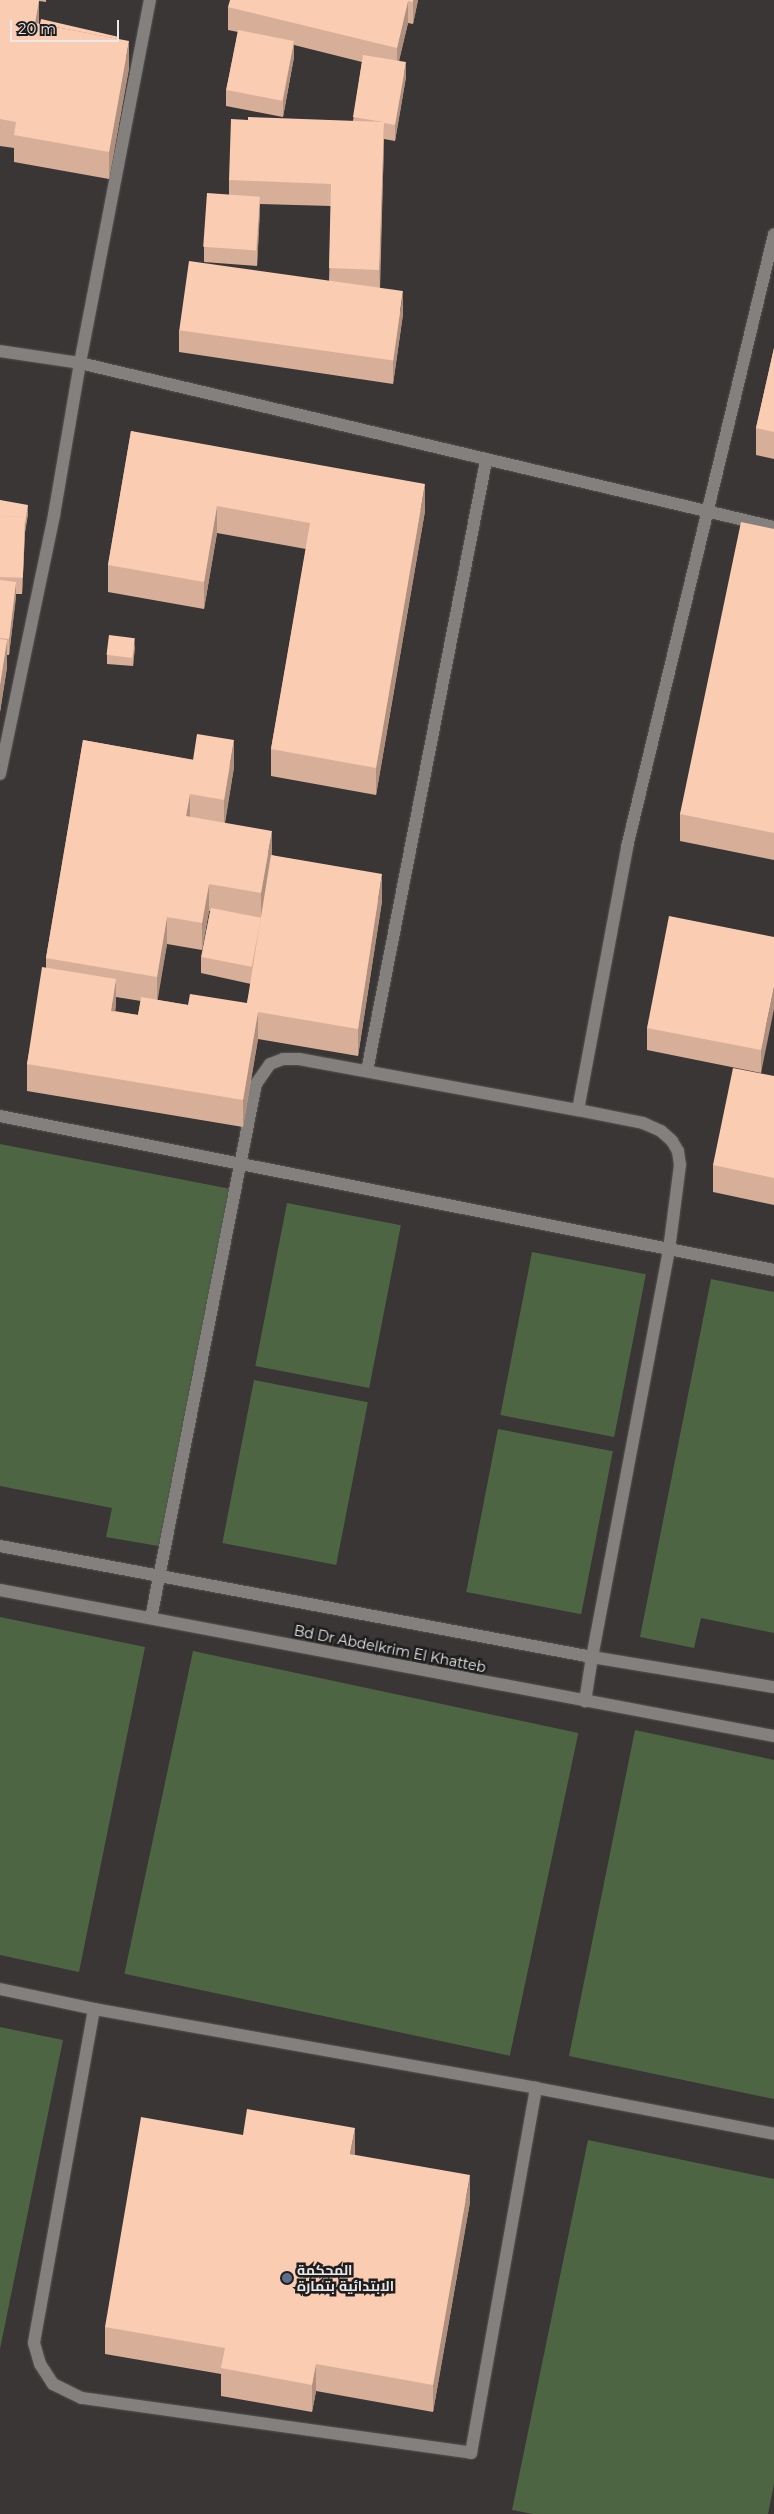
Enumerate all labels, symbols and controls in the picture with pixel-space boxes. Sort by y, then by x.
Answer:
scale bar [12,10,121,42]
text: 20 m [18,19,56,38]
street label: Bd Dr Abdelkrim El Khatteb [293,1622,487,1676]
place label: المحكمة الابتدائية بتمارة [297,2262,394,2294]
marker: المحكمة الابتدائية بتمارة [281,2272,293,2284]

